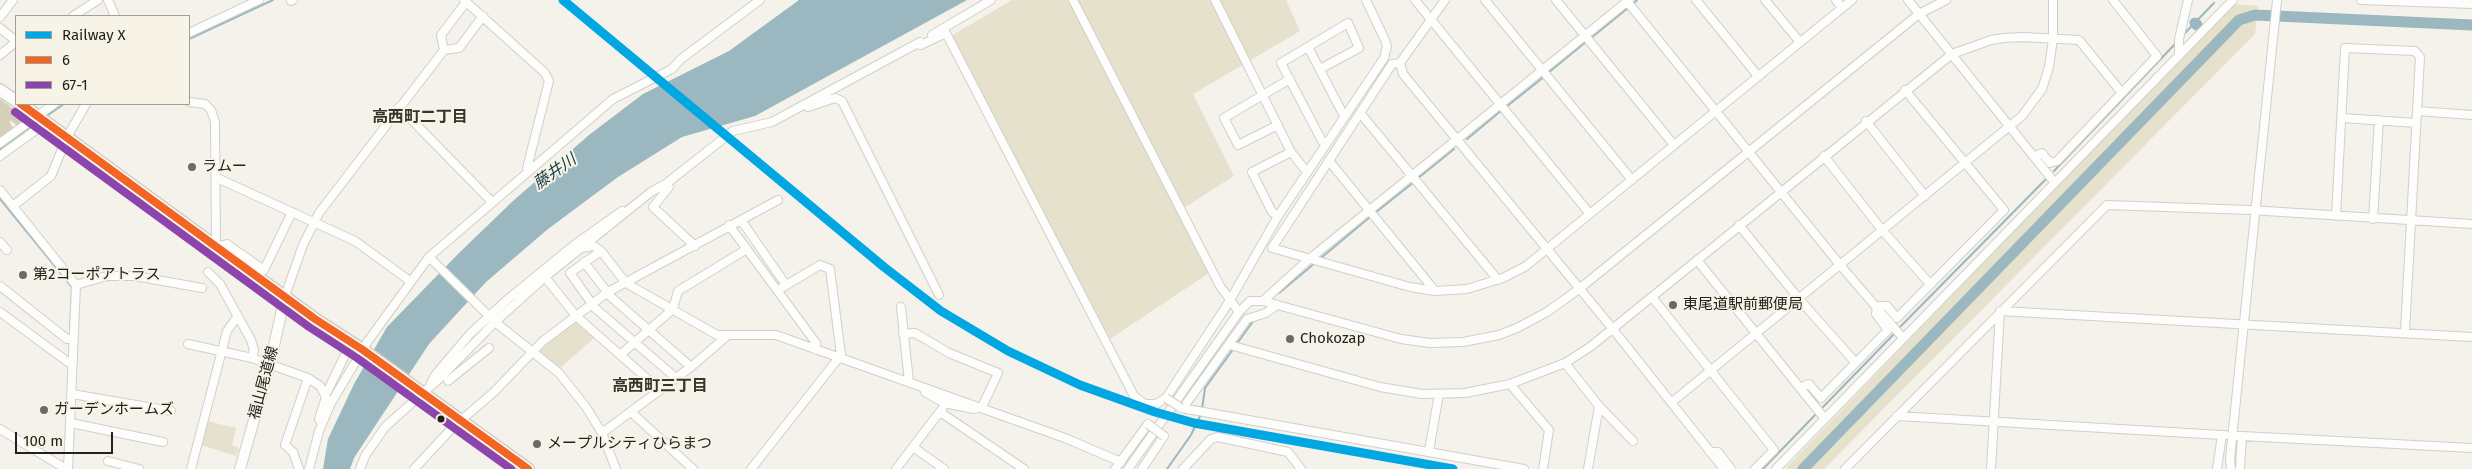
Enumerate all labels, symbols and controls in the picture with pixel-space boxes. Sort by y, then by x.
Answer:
legend [15,15,190,105]
text: Railway X [62,26,126,44]
text: 6 [62,51,70,69]
text: 67-1 [62,76,88,94]
district label: 高西町二丁目 [372,108,468,128]
water label: 藤井川 [530,150,580,194]
place label: ラムー [202,158,247,176]
marker: ラムー [186,161,198,173]
place label: 第2コーポアトラス [33,266,160,284]
marker: 第2コーポアトラス [17,269,29,281]
place label: 東尾道駅前郵便局 [1683,296,1803,314]
marker: 東尾道駅前郵便局 [1667,299,1679,311]
place label: Chokozap [1300,330,1365,348]
marker: Chokozap [1284,333,1296,345]
street label: 福山尾道線 [246,344,282,422]
district label: 高西町三丁目 [612,377,708,397]
place label: ガーデンホームズ [54,401,174,419]
marker: ガーデンホームズ [38,404,50,416]
unlabelled marker [436,414,446,424]
scale bar [18,422,115,454]
text: 100 m [23,432,63,450]
place label: メープルシティひらまつ [547,435,712,453]
marker: メープルシティひらまつ [531,438,543,450]

